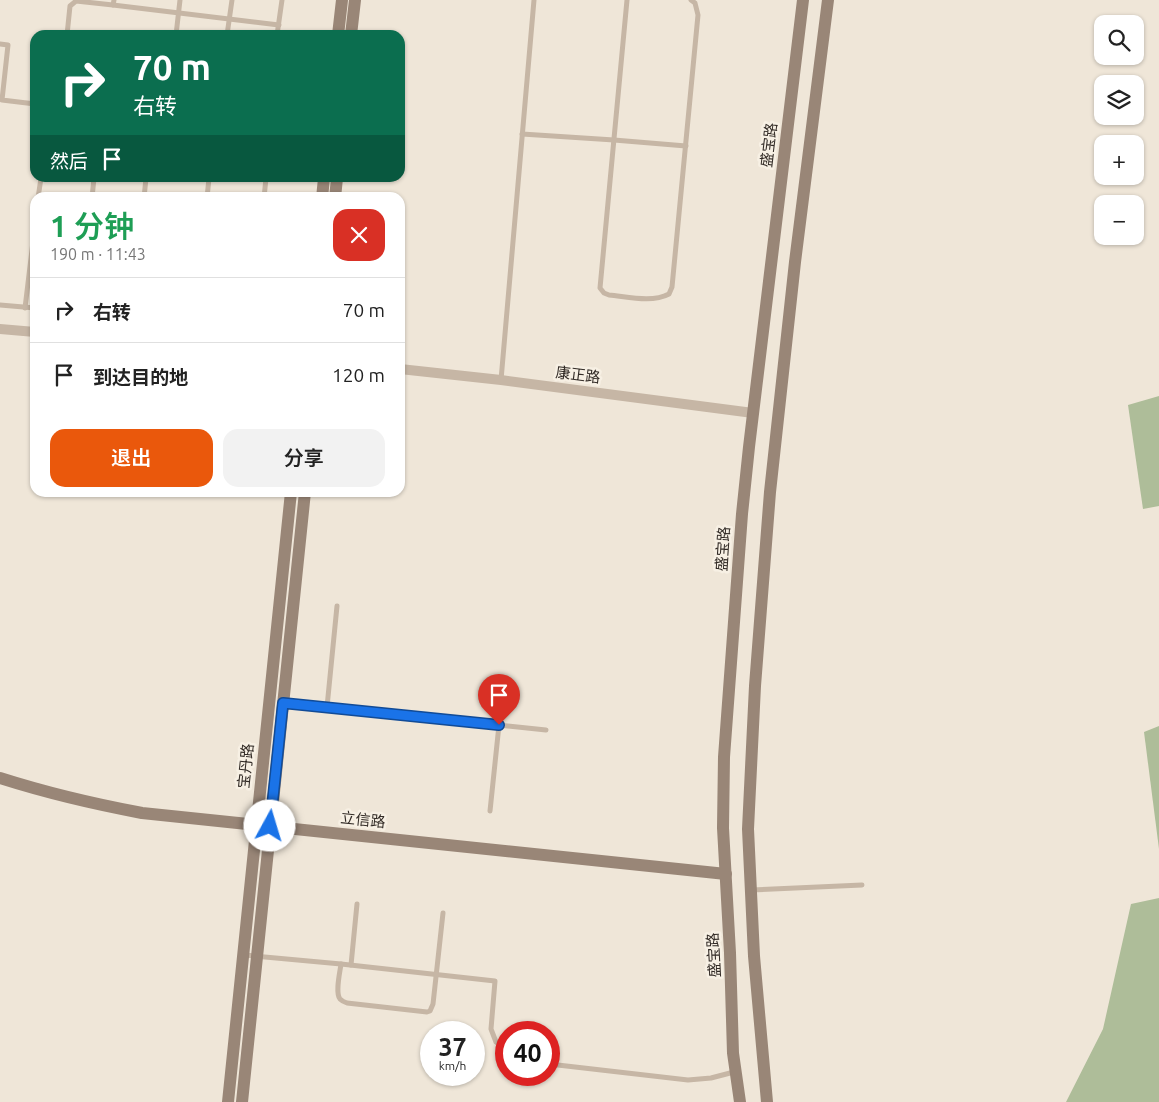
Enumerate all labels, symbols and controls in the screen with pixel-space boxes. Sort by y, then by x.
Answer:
map controls [1094,15,1144,245]
button: search [1094,15,1144,65]
text: 70 m [133,47,211,87]
icon: right [50,50,115,115]
button: layers [1094,75,1144,125]
text: 右转 [133,93,177,118]
street label: 盛宝路 [757,122,780,168]
button: + [1094,135,1144,185]
icon: arrive [98,145,126,173]
text: 然后 [50,150,88,172]
button: − [1094,195,1144,245]
text: 1 分钟 [50,209,134,243]
button: close [333,209,385,261]
text: 190 m · 11:43 [50,245,146,263]
icon: right [50,296,78,324]
text: 70 m [343,299,385,321]
text: 右转 [93,301,131,323]
icon: arrive [50,361,78,389]
street label: 康正路 [555,363,601,386]
text: 120 m [332,364,385,386]
text: 到达目的地 [93,366,188,388]
button: 退出 [50,429,213,487]
button: 分享 [223,429,385,487]
street label: 盛宝路 [712,526,733,572]
pin [478,674,520,725]
icon: arrive [485,681,513,709]
street label: 宝丹路 [235,743,256,789]
position arrow [243,799,295,851]
street label: 立信路 [340,809,386,830]
street label: 盛宝路 [704,932,723,978]
speed limit sign: 40 [495,1021,560,1086]
text: 37 [438,1033,467,1061]
text: km/h [439,1059,466,1072]

